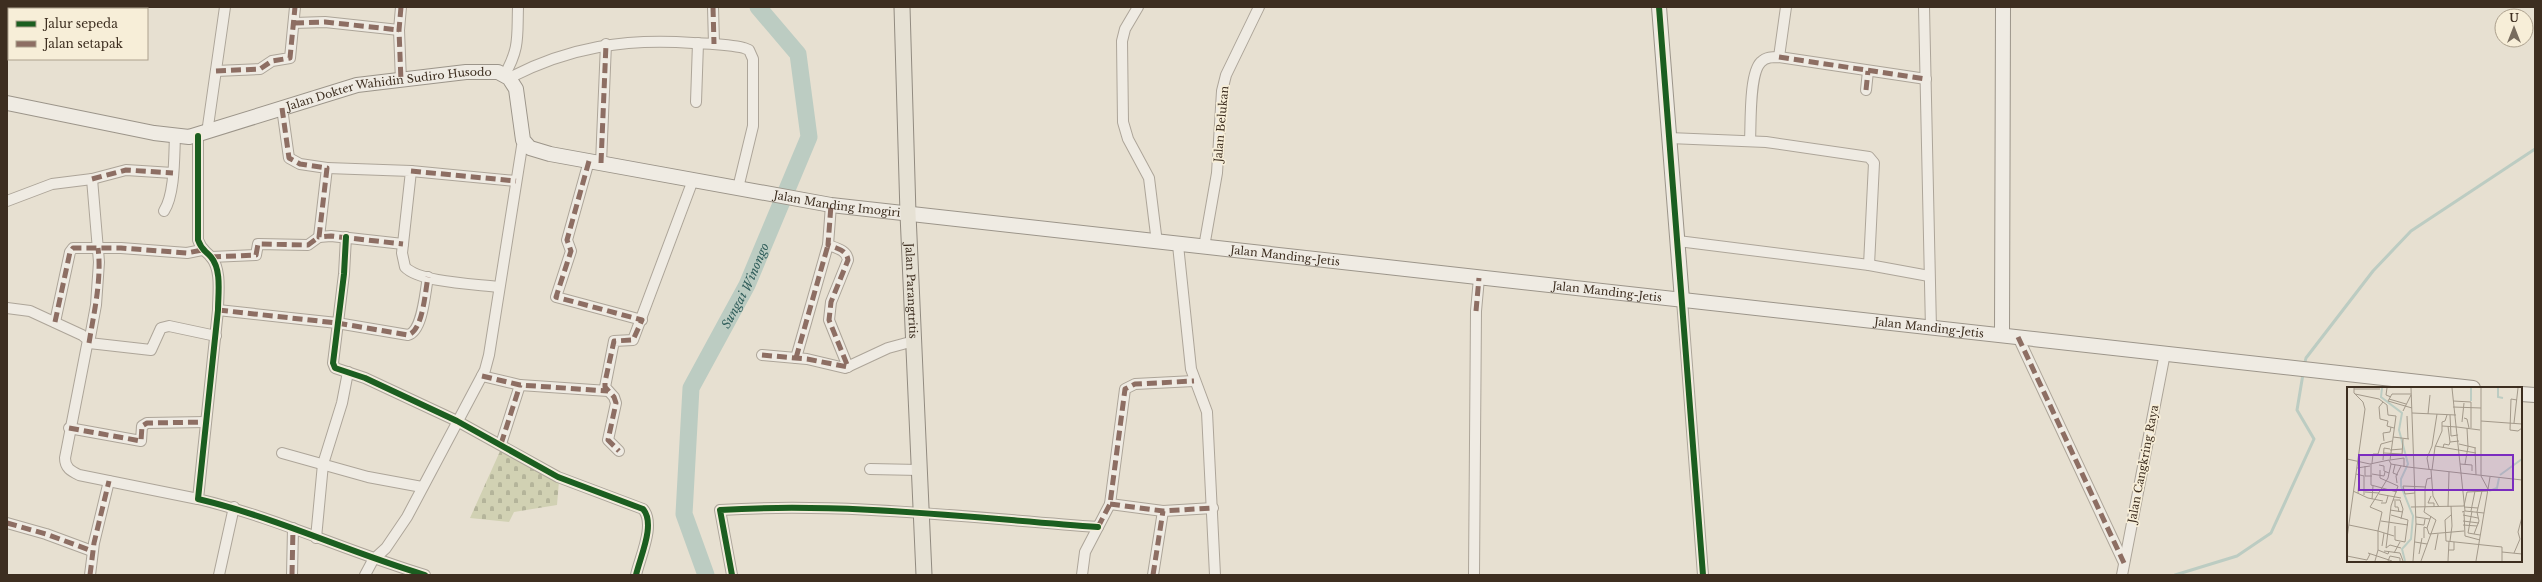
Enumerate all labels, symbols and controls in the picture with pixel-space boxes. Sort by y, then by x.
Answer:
legend [8,8,148,60]
north arrow [2494,8,2534,48]
text: U [2509,11,2519,25]
text: Jalur sepeda [42,16,118,31]
text: Jalan setapak [42,36,124,51]
street label: Jalan Dokter Wahidin Sudiro Husodo [283,65,492,114]
street label: Jalan Belukan [1211,85,1231,165]
street label: Jalan Manding Imogiri [771,187,901,220]
water label: Sungai Winongo [718,240,771,331]
street label: Jalan Parangtritis [902,241,921,339]
street label: Jalan Manding-Jetis [1228,242,1341,269]
street label: Jalan Manding-Jetis [1550,278,1663,305]
street label: Jalan Manding-Jetis [1872,314,1985,340]
inset map [2347,387,2522,562]
street label: Jalan Cangkring Raya [2124,403,2161,526]

